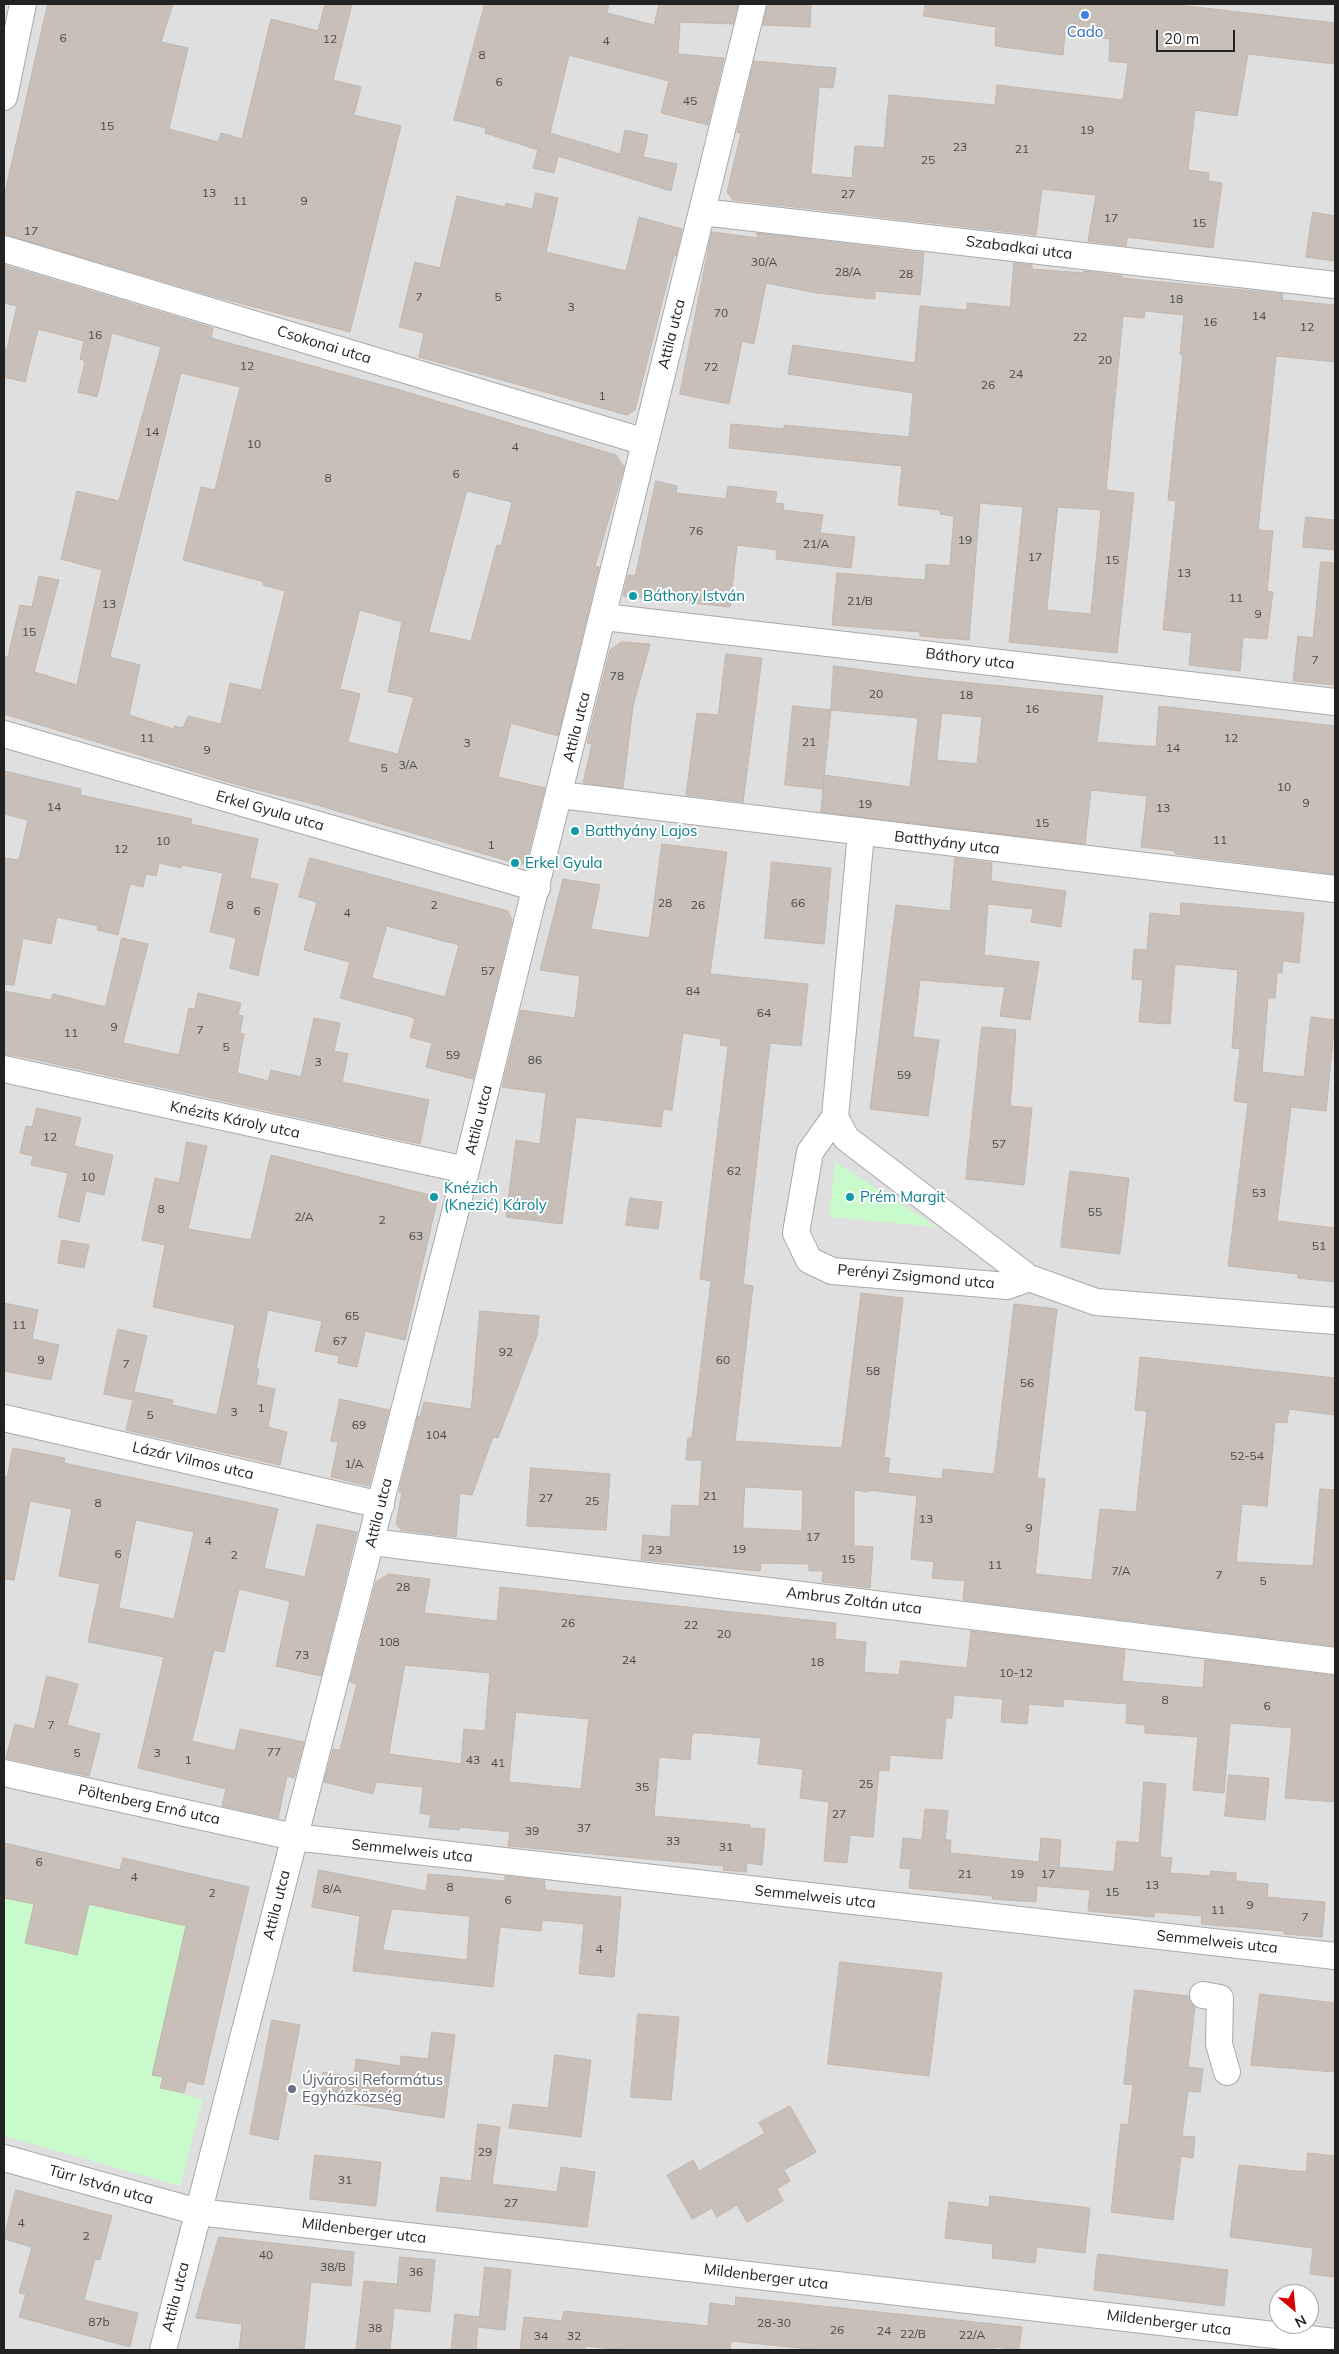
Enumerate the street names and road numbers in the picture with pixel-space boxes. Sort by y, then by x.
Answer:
street label: Szabadkai utca [965,233,1073,263]
street label: Attila utca [655,297,689,371]
street label: Csokonai utca [275,322,373,368]
street label: Báthory utca [924,645,1016,673]
street label: Attila utca [560,690,594,764]
street label: Erkel Gyula utca [214,787,326,835]
street label: Batthyány utca [893,828,1001,858]
street label: Attila utca [462,1083,496,1157]
street label: Knézits Károly utca [168,1097,302,1143]
street label: Perényi Zsigmond utca [837,1261,995,1293]
street label: Lázár Vilmos utca [130,1438,256,1484]
street label: Attila utca [362,1476,396,1550]
street label: Ambrus Zoltán utca [785,1584,923,1618]
street label: Pöltenberg Ernő utca [76,1781,222,1829]
street label: Semmelweis utca [351,1836,473,1866]
street label: Attila utca [260,1868,294,1942]
street label: Semmelweis utca [754,1882,876,1912]
street label: Semmelweis utca [1156,1927,1278,1957]
street label: Türr István utca [47,2161,155,2209]
street label: Mildenberger utca [301,2214,427,2248]
street label: Attila utca [159,2260,193,2334]
street label: Mildenberger utca [703,2260,829,2294]
street label: Mildenberger utca [1106,2306,1232,2340]

